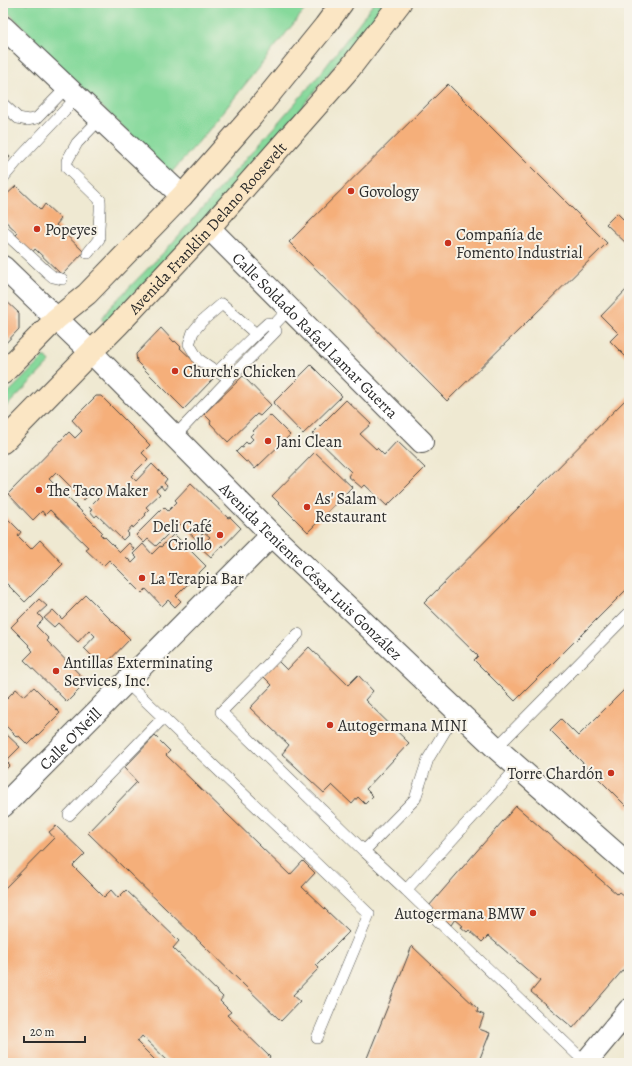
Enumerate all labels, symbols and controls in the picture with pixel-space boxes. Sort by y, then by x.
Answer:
street label: Avenida Franklin Delano Roosevelt [123,137,292,320]
place label: Govology [359,181,420,203]
marker: Govology [346,186,356,196]
place label: Popeyes [45,219,97,241]
marker: Popeyes [32,224,42,234]
place label: Compañía de Fomento Industrial [456,224,583,264]
marker: Compañía de Fomento Industrial [443,238,453,248]
street label: Calle Soldado Rafael Lamar Guerra [227,248,403,424]
place label: Church's Chicken [183,361,296,383]
marker: Church's Chicken [170,366,180,376]
place label: Jani Clean [276,431,342,453]
marker: Jani Clean [263,436,273,446]
street label: Avenida Teniente César Luis González [213,477,407,665]
place label: The Taco Maker [47,480,148,502]
marker: The Taco Maker [34,485,44,495]
place label: As' Salam Restaurant [314,488,387,528]
marker: As' Salam Restaurant [302,502,312,512]
place label: Deli Café Criollo [152,516,212,556]
marker: Deli Café Criollo [215,530,225,540]
place label: La Terapia Bar [150,568,244,590]
marker: La Terapia Bar [137,573,147,583]
place label: Antillas Exterminating Services, Inc. [63,652,213,692]
marker: Antillas Exterminating Services, Inc. [51,666,61,676]
street label: Calle O'Neill [35,703,107,775]
place label: Autogermana MINI [337,715,467,737]
marker: Autogermana MINI [325,720,335,730]
place label: Torre Chardón [508,763,603,785]
marker: Torre Chardón [606,768,616,778]
place label: Autogermana BMW [394,903,525,925]
marker: Autogermana BMW [528,908,538,918]
scale bar [24,1018,85,1044]
text: 20 m [30,1024,54,1040]

